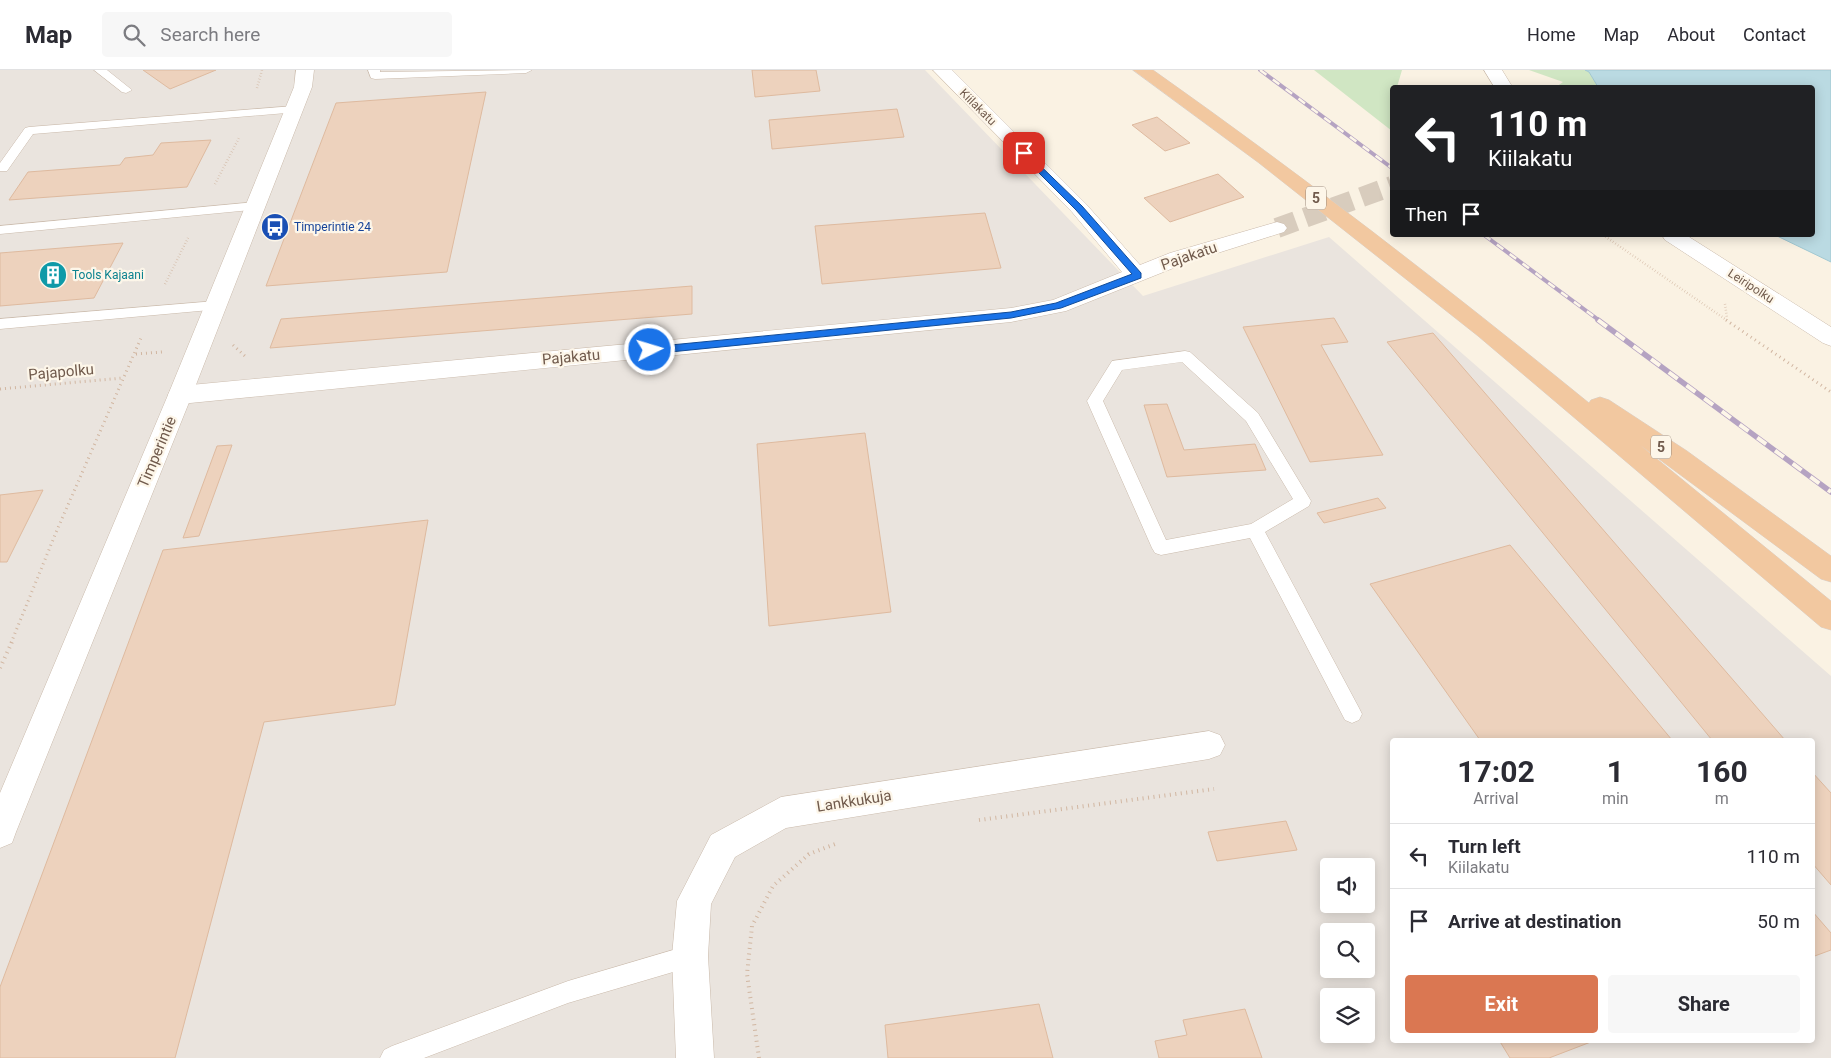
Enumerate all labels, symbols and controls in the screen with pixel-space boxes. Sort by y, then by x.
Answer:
search box [102,12,452,57]
text: Map [25,21,72,49]
icon: search [120,21,148,49]
text: Search here [160,23,260,46]
text: Home [1527,24,1576,45]
text: Map [1604,24,1639,45]
text: About [1667,24,1715,45]
text: Contact [1743,24,1806,45]
street label: Kiilakatu [957,86,999,128]
text: 110 m [1488,104,1587,145]
icon: left [1405,105,1470,170]
pin [1003,132,1045,174]
icon: arrive [1010,139,1038,167]
text: Kiilakatu [1488,146,1572,171]
road number: 5 [1306,186,1326,210]
icon: arrive [1457,200,1485,228]
text: Then [1405,203,1447,226]
bus stop icon: Timperintie 24 [260,212,290,242]
place label: Timperintie 24 [294,220,371,234]
street label: Pajakatu [1159,238,1219,274]
building icon: Tools Kajaani [38,260,68,290]
street label: Leiripolku [1725,266,1777,306]
place label: Tools Kajaani [72,268,144,282]
position arrow [623,323,675,375]
street label: Pajakatu [541,345,601,369]
street label: Pajapolku [27,360,95,384]
street label: Timperintie [134,414,180,490]
road number: 5 [1651,436,1671,458]
text: 17:02 [1457,754,1535,789]
text: 1 [1607,754,1624,789]
text: 160 [1696,754,1748,789]
street label: Lankkukuja [815,786,893,816]
text: Arrival [1473,789,1519,808]
text: min [1602,789,1629,808]
text: m [1715,789,1729,808]
text: Turn left [1448,835,1521,858]
icon: left [1405,842,1433,870]
text: 110 m [1747,845,1800,868]
map controls [1320,858,1375,1043]
button: sound [1320,858,1375,913]
text: Kiilakatu [1448,858,1509,877]
icon: arrive [1405,907,1433,935]
text: Arrive at destination [1448,910,1621,933]
text: 50 m [1757,910,1800,933]
button: search [1320,923,1375,978]
button: Exit [1405,975,1598,1033]
button: Share [1608,975,1800,1033]
button: layers [1320,988,1375,1043]

